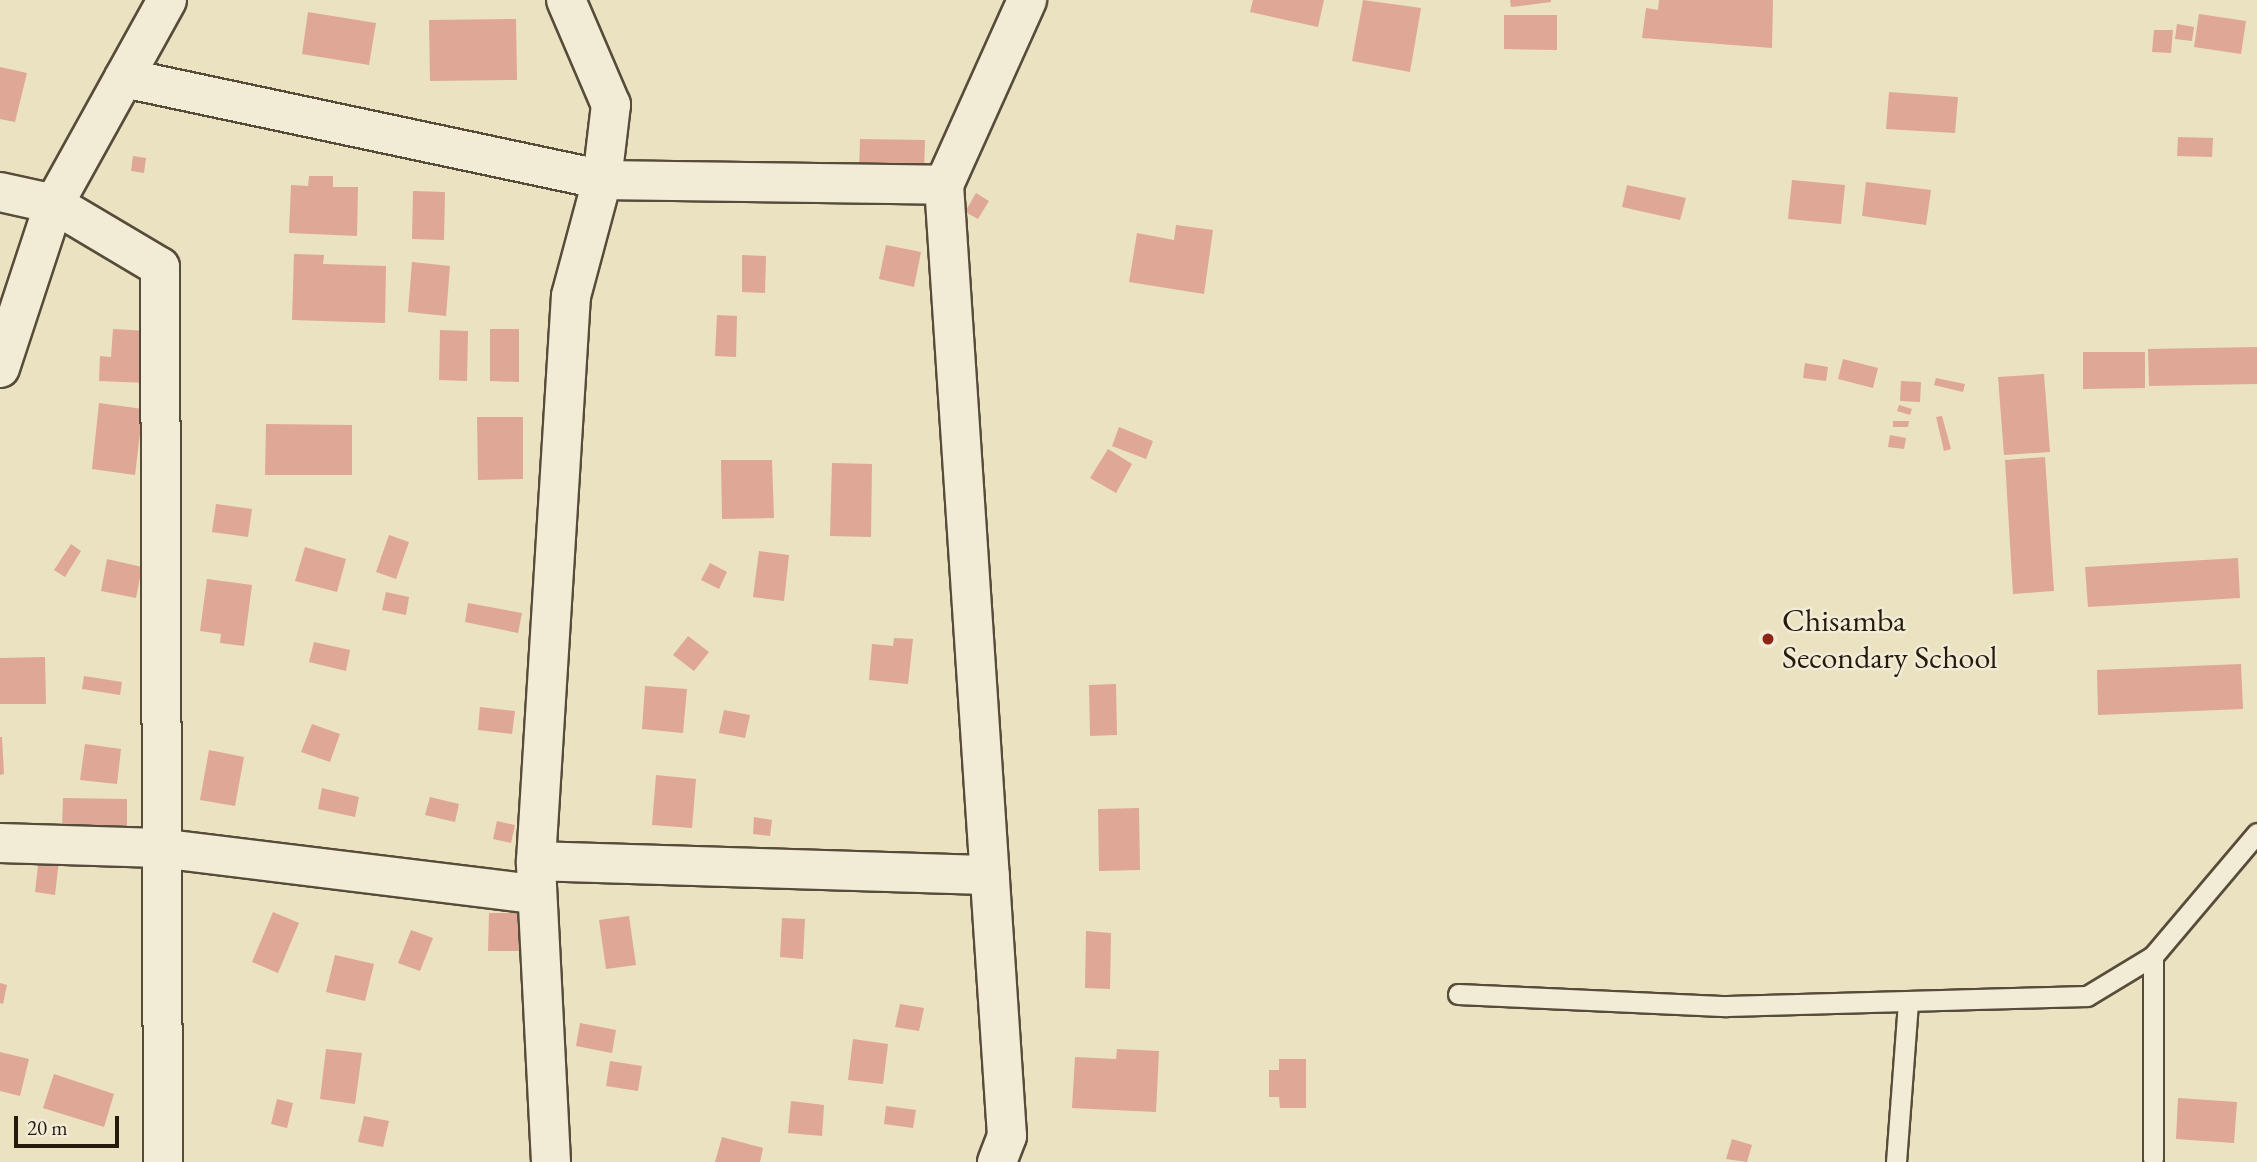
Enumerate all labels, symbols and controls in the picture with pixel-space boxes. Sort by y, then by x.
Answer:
place label: Chisamba Secondary School [1782,602,1997,677]
marker: Chisamba Secondary School [1760,631,1776,647]
scale bar [18,1102,122,1146]
text: 20 m [27,1114,68,1141]

